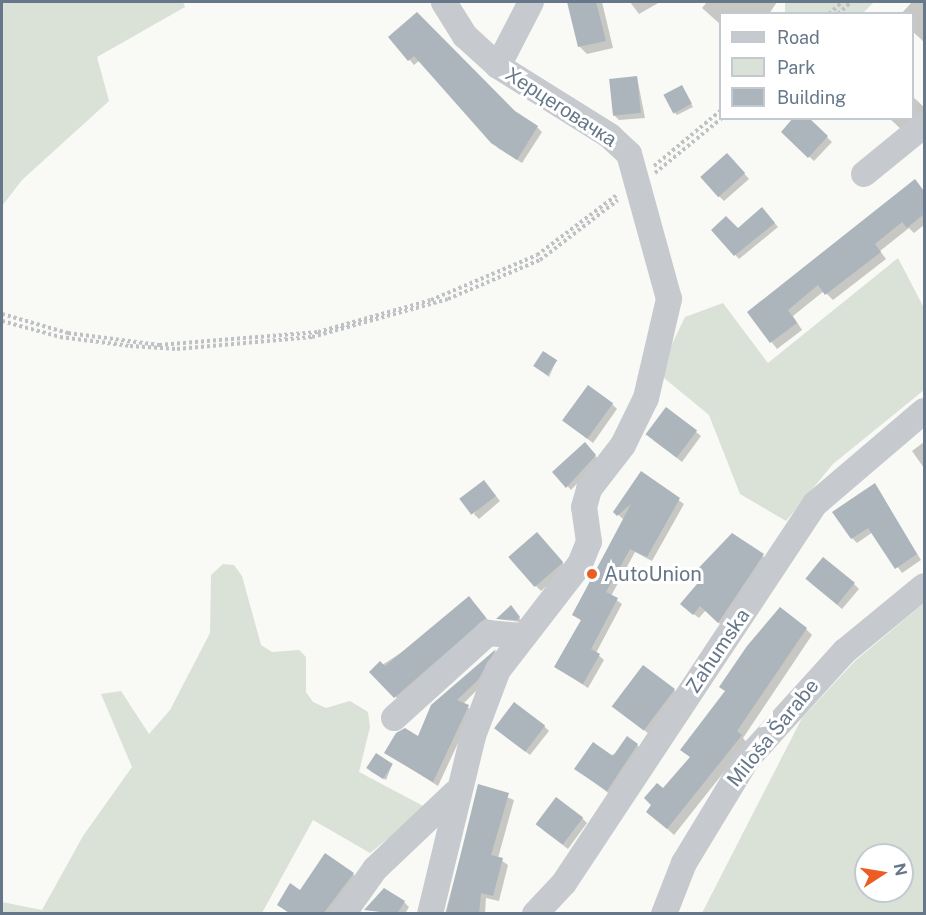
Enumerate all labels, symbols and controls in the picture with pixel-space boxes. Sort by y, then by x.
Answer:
legend [719,12,914,120]
text: Road [777,27,820,48]
text: Park [777,57,815,78]
street label: Херцеговачка [501,62,621,152]
text: Building [777,87,846,108]
place label: AutoUnion [604,562,702,586]
marker: AutoUnion [585,567,599,581]
street label: Zahumska [681,604,755,698]
street label: Miloša Šarabe [722,674,824,792]
north arrow [854,843,914,903]
text: N [890,861,911,878]

